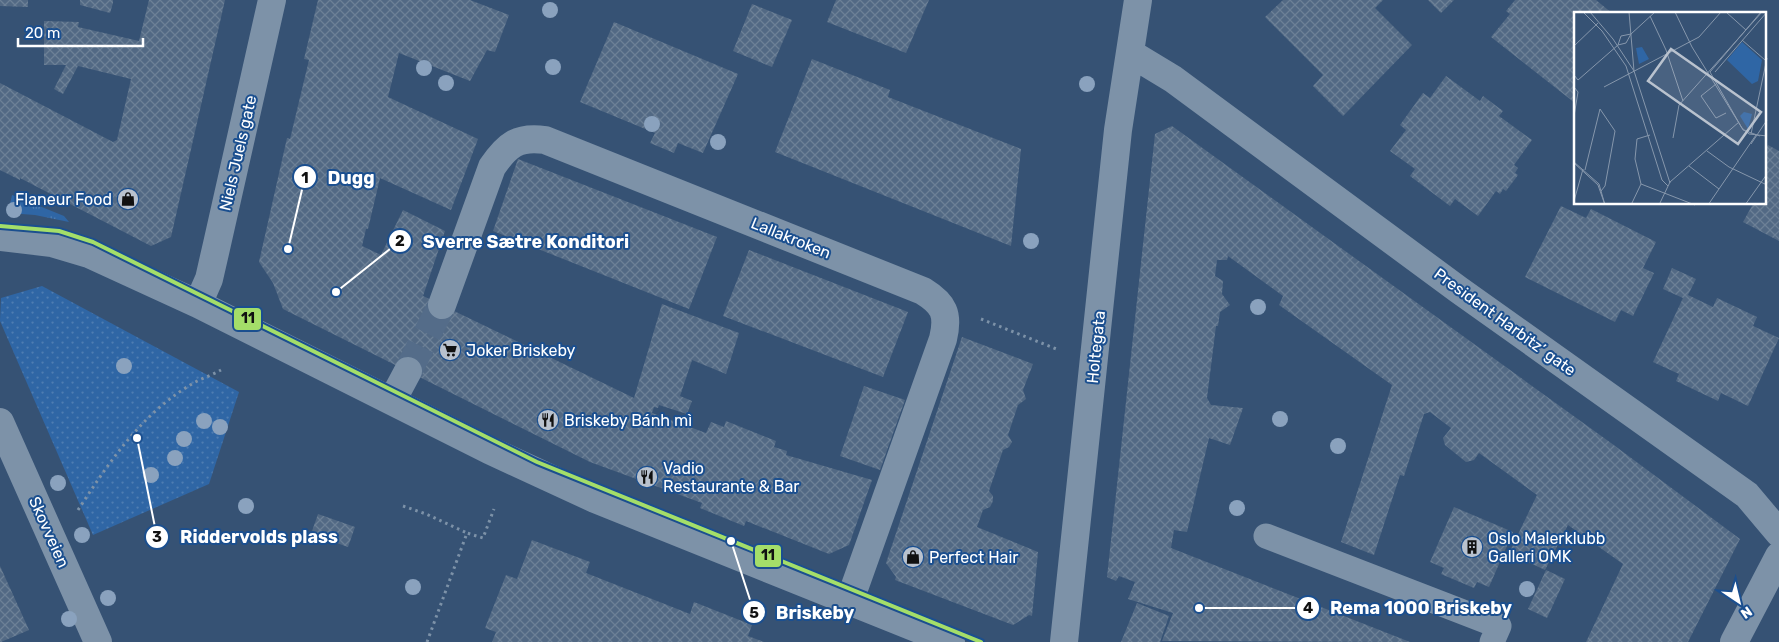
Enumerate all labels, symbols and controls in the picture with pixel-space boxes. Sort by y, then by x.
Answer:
inset map [1574,12,1766,205]
scale bar [18,15,142,47]
text: 20 m [25,24,60,42]
street label: Niels Juels gate [215,93,261,213]
callout: Dugg [293,161,385,194]
text: Dugg [327,167,375,189]
text: 1 [301,169,309,187]
shop icon: Flaneur Food [116,187,140,211]
place label: Flaneur Food [15,190,112,209]
street label: Lallakroken [748,213,834,263]
callout: Sverre Sætre Konditori [388,225,639,258]
text: Sverre Sætre Konditori [423,231,629,253]
text: 2 [395,232,405,250]
street label: President Harbitz’ gate [1430,264,1580,380]
line badge: 11 [233,307,262,331]
text: 11 [241,310,255,327]
street label: Holtegata [1083,310,1109,384]
supermarket icon: Joker Briskeby [438,338,462,362]
place label: Joker Briskeby [466,341,576,360]
restaurant icon: Briskeby Bánh mì [536,408,560,432]
place label: Briskeby Bánh mì [564,411,692,430]
place label: Vadio Restaurante & Bar [663,459,799,496]
restaurant icon: Vadio Restaurante & Bar [635,465,659,489]
street label: Skovveien [25,494,73,570]
callout: Riddervolds plass [145,520,348,553]
text: Riddervolds plass [180,526,338,548]
text: 3 [152,528,162,546]
place label: Oslo Malerklubb Galleri OMK [1488,529,1605,566]
building icon: Oslo Malerklubb Galleri OMK [1460,535,1484,559]
line badge: 11 [754,544,782,568]
shop icon: Perfect Hair [901,545,925,569]
text: 11 [761,547,775,564]
place label: Perfect Hair [929,548,1018,567]
north arrow [1714,577,1764,627]
callout: Rema 1000 Briskeby [1295,591,1522,624]
callout: Briskeby [741,596,865,629]
text: Rema 1000 Briskeby [1330,597,1512,619]
text: 4 [1303,599,1313,617]
text: Briskeby [776,602,854,624]
text: N [1737,602,1755,622]
text: 5 [749,604,759,622]

